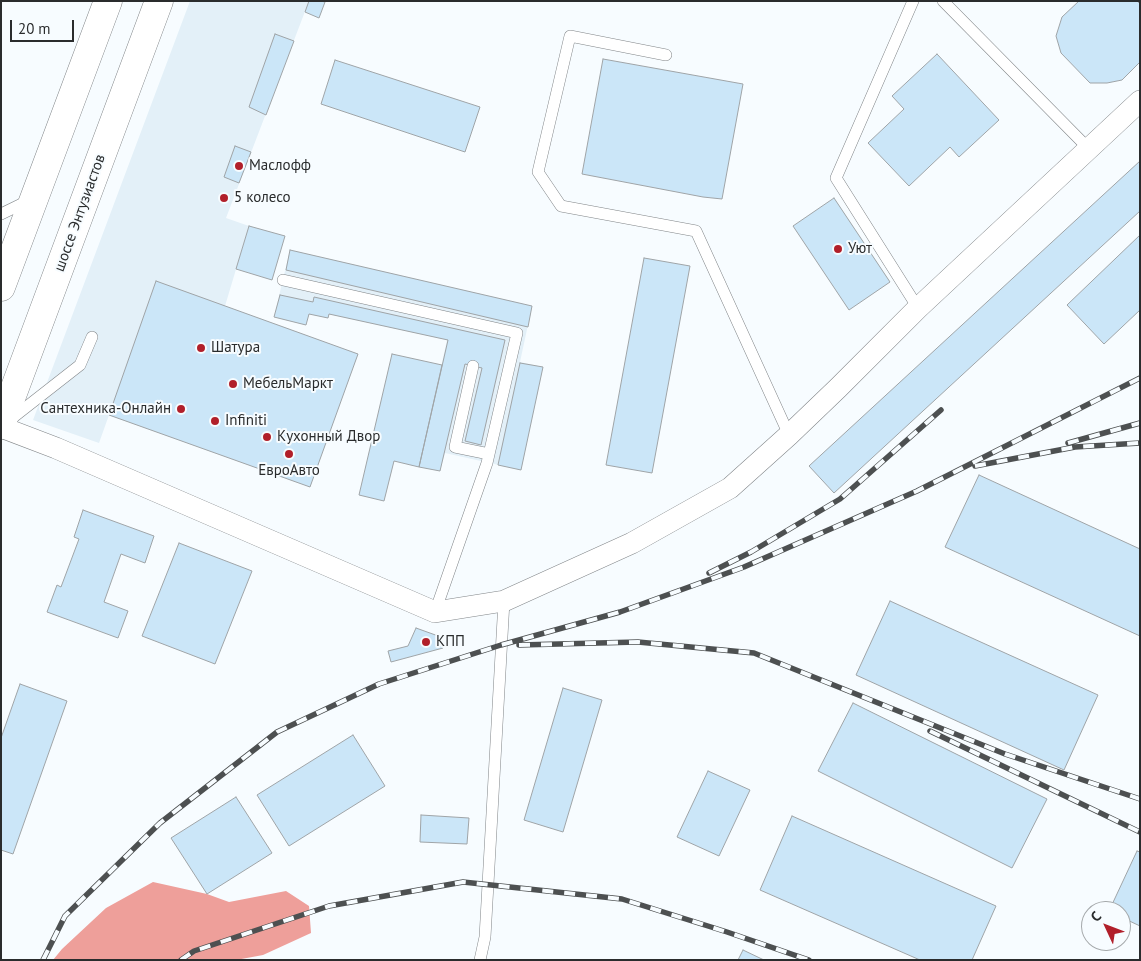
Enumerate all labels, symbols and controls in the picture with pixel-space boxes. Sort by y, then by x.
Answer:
scale bar [12,10,76,42]
text: 20 m [18,19,51,38]
street label: шоссе Энтузиастов [50,152,110,274]
place label: Маслофф [249,157,311,175]
marker: Маслофф [233,160,245,172]
place label: 5 колесо [234,189,291,207]
marker: 5 колесо [218,192,230,204]
place label: Уют [848,240,872,258]
marker: Уют [832,243,844,255]
place label: Шатура [211,339,260,357]
marker: Шатура [195,342,207,354]
place label: МебельМаркт [243,375,333,393]
marker: МебельМаркт [227,378,239,390]
place label: Сантехника-Онлайн [40,400,171,418]
marker: Сантехника-Онлайн [175,403,187,415]
place label: Infiniti [225,412,267,430]
marker: Infiniti [209,415,221,427]
place label: Кухонный Двор [277,428,380,446]
marker: Кухонный Двор [261,431,273,443]
marker: ЕвроАвто [283,448,295,460]
place label: ЕвроАвто [258,462,320,480]
place label: КПП [436,633,465,651]
marker: КПП [420,636,432,648]
north arrow [1081,901,1131,951]
text: С [1087,907,1105,925]

